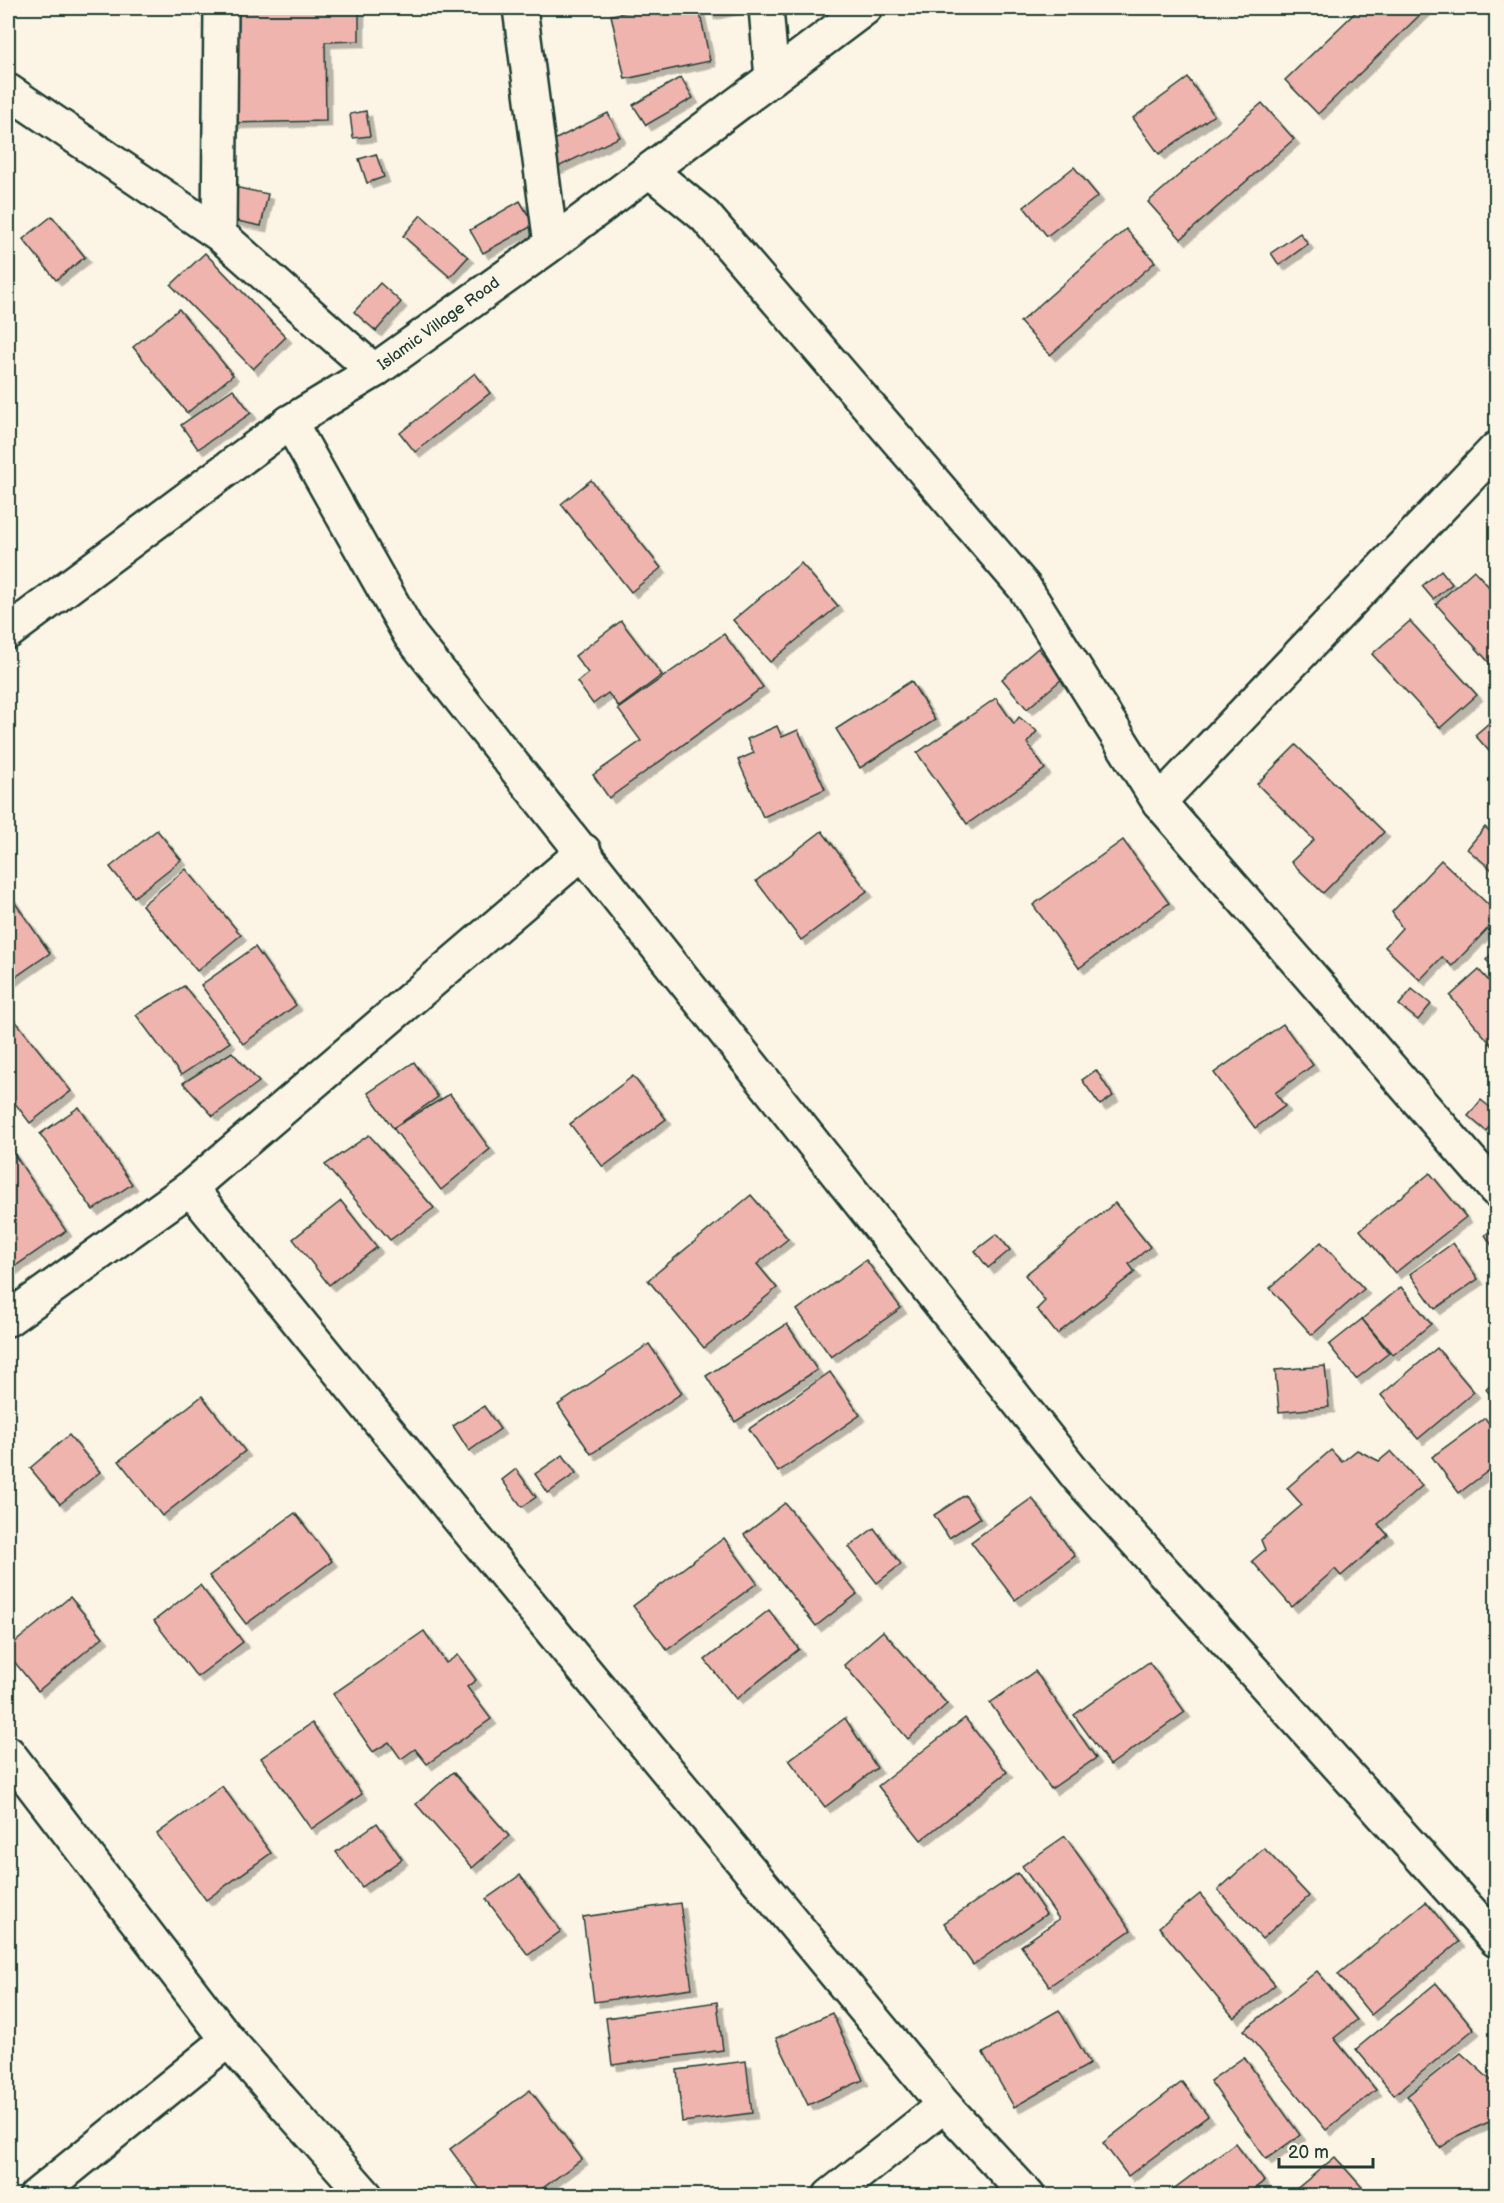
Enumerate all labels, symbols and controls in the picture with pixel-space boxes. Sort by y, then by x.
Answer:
street label: Islamic Village Road [374,273,504,375]
scale bar [1279,2131,1374,2169]
text: 20 m [1288,2142,1329,2163]

